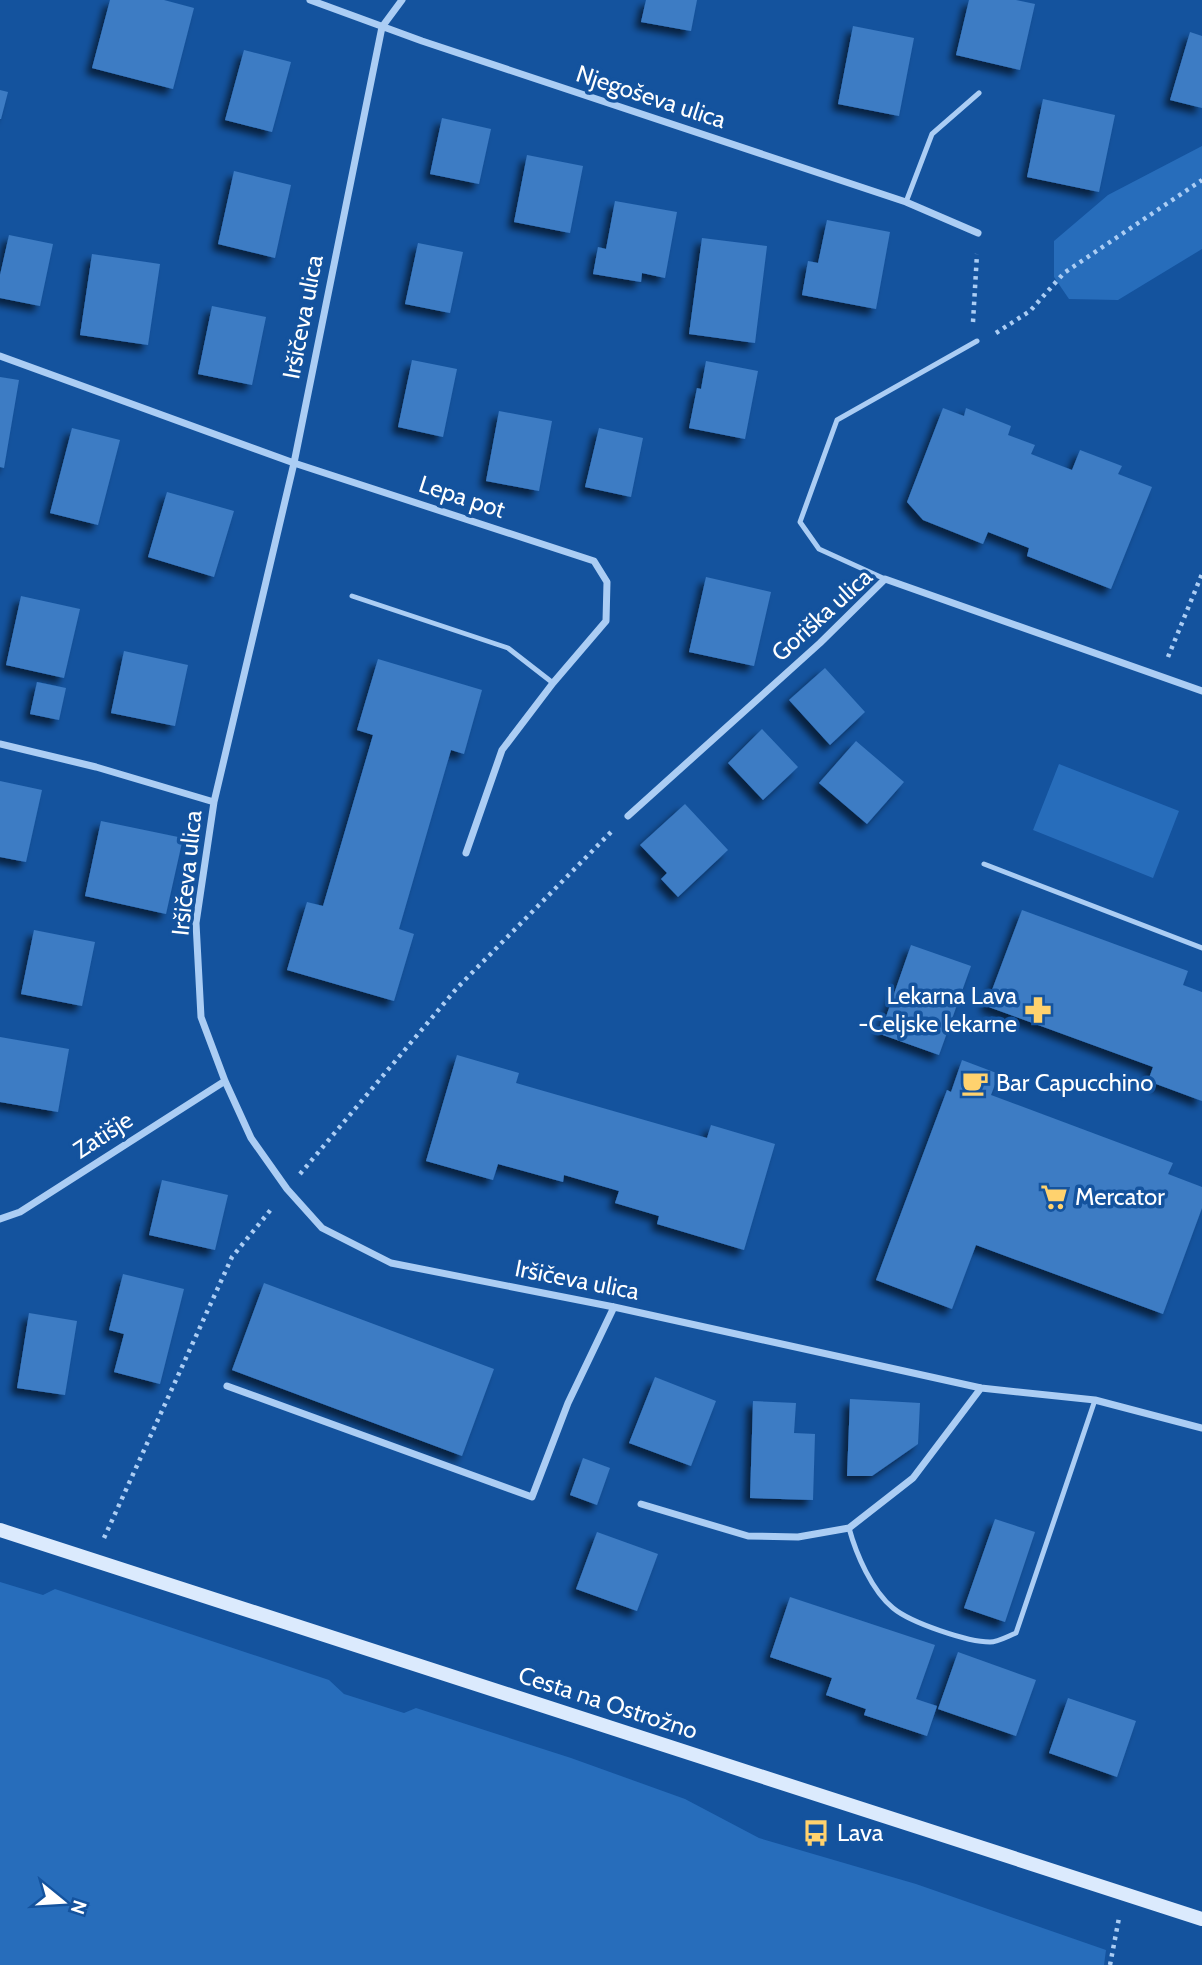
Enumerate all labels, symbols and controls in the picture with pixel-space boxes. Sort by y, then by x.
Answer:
street label: Njegoševa ulica [573,59,730,135]
street label: Iršičeva ulica [276,252,329,381]
street label: Lepa pot [415,469,509,524]
street label: Goriška ulica [765,562,878,667]
street label: Iršičeva ulica [166,808,208,937]
place label: Lekarna Lava -Celjske lekarne [858,981,1017,1038]
pharmacy icon: Lekarna Lava -Celjske lekarne [1023,995,1053,1025]
cafe icon: Bar Capucchino [960,1068,990,1098]
place label: Bar Capucchino [996,1068,1153,1097]
street label: Zatišje [68,1105,138,1164]
supermarket icon: Mercator [1039,1182,1069,1212]
place label: Mercator [1075,1182,1165,1211]
street label: Iršičeva ulica [513,1253,642,1306]
street label: Cesta na Ostrožno [515,1660,701,1745]
bus stop icon: Lava [801,1818,831,1848]
place label: Lava [837,1818,884,1847]
north arrow [28,1867,98,1937]
text: N [66,1897,92,1917]

